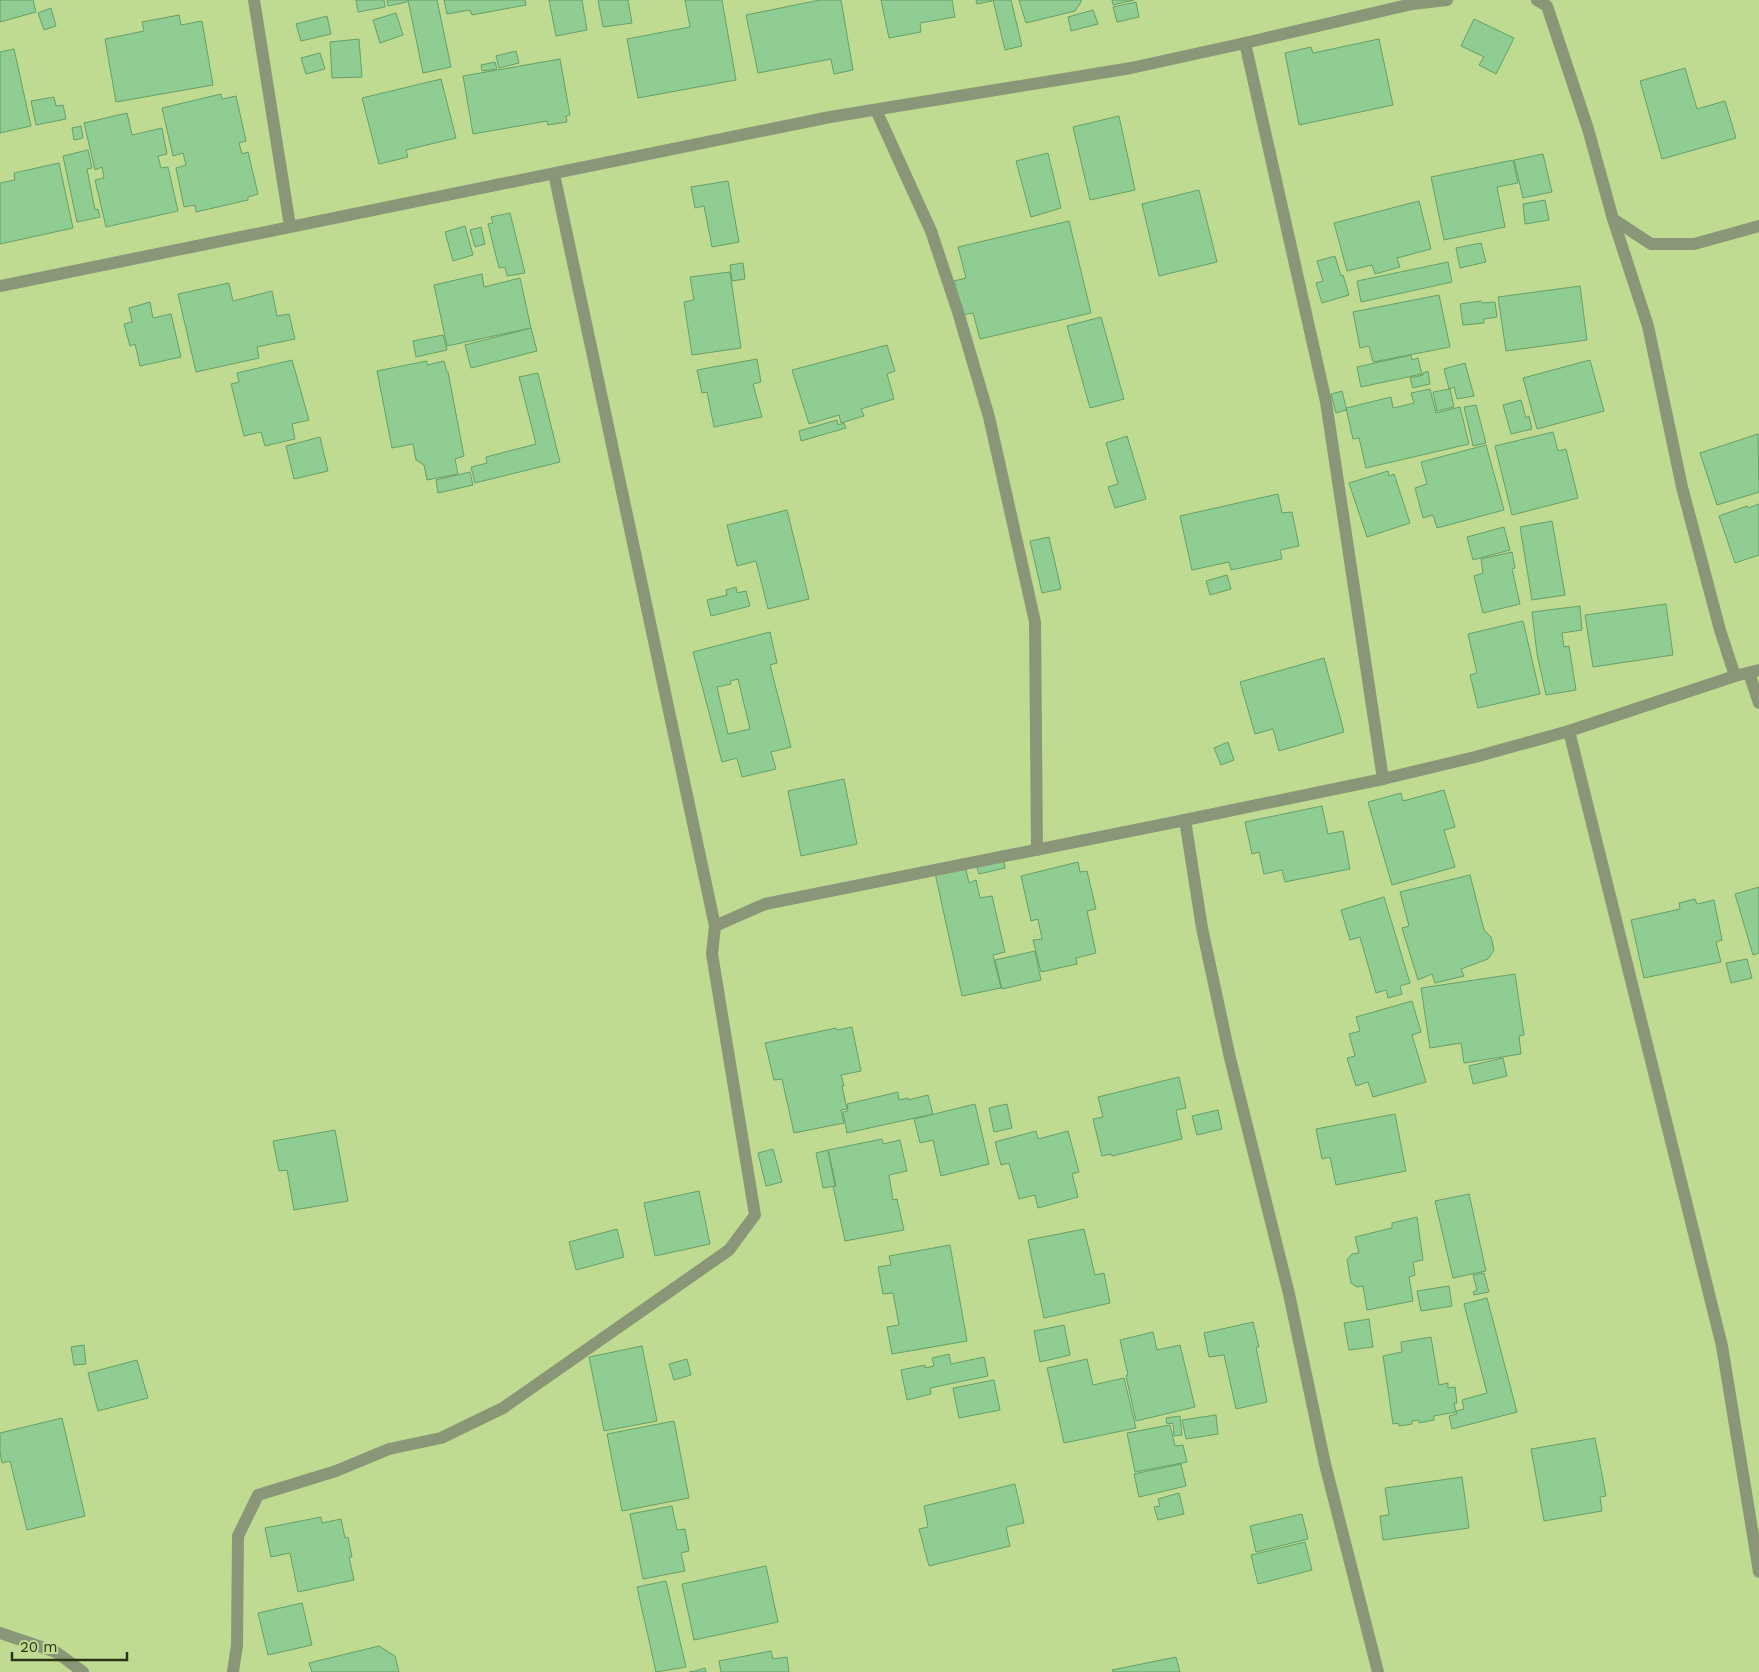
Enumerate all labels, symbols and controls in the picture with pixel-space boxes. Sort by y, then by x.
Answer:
scale bar [12,1630,128,1662]
text: 20 m [20,1638,58,1656]

